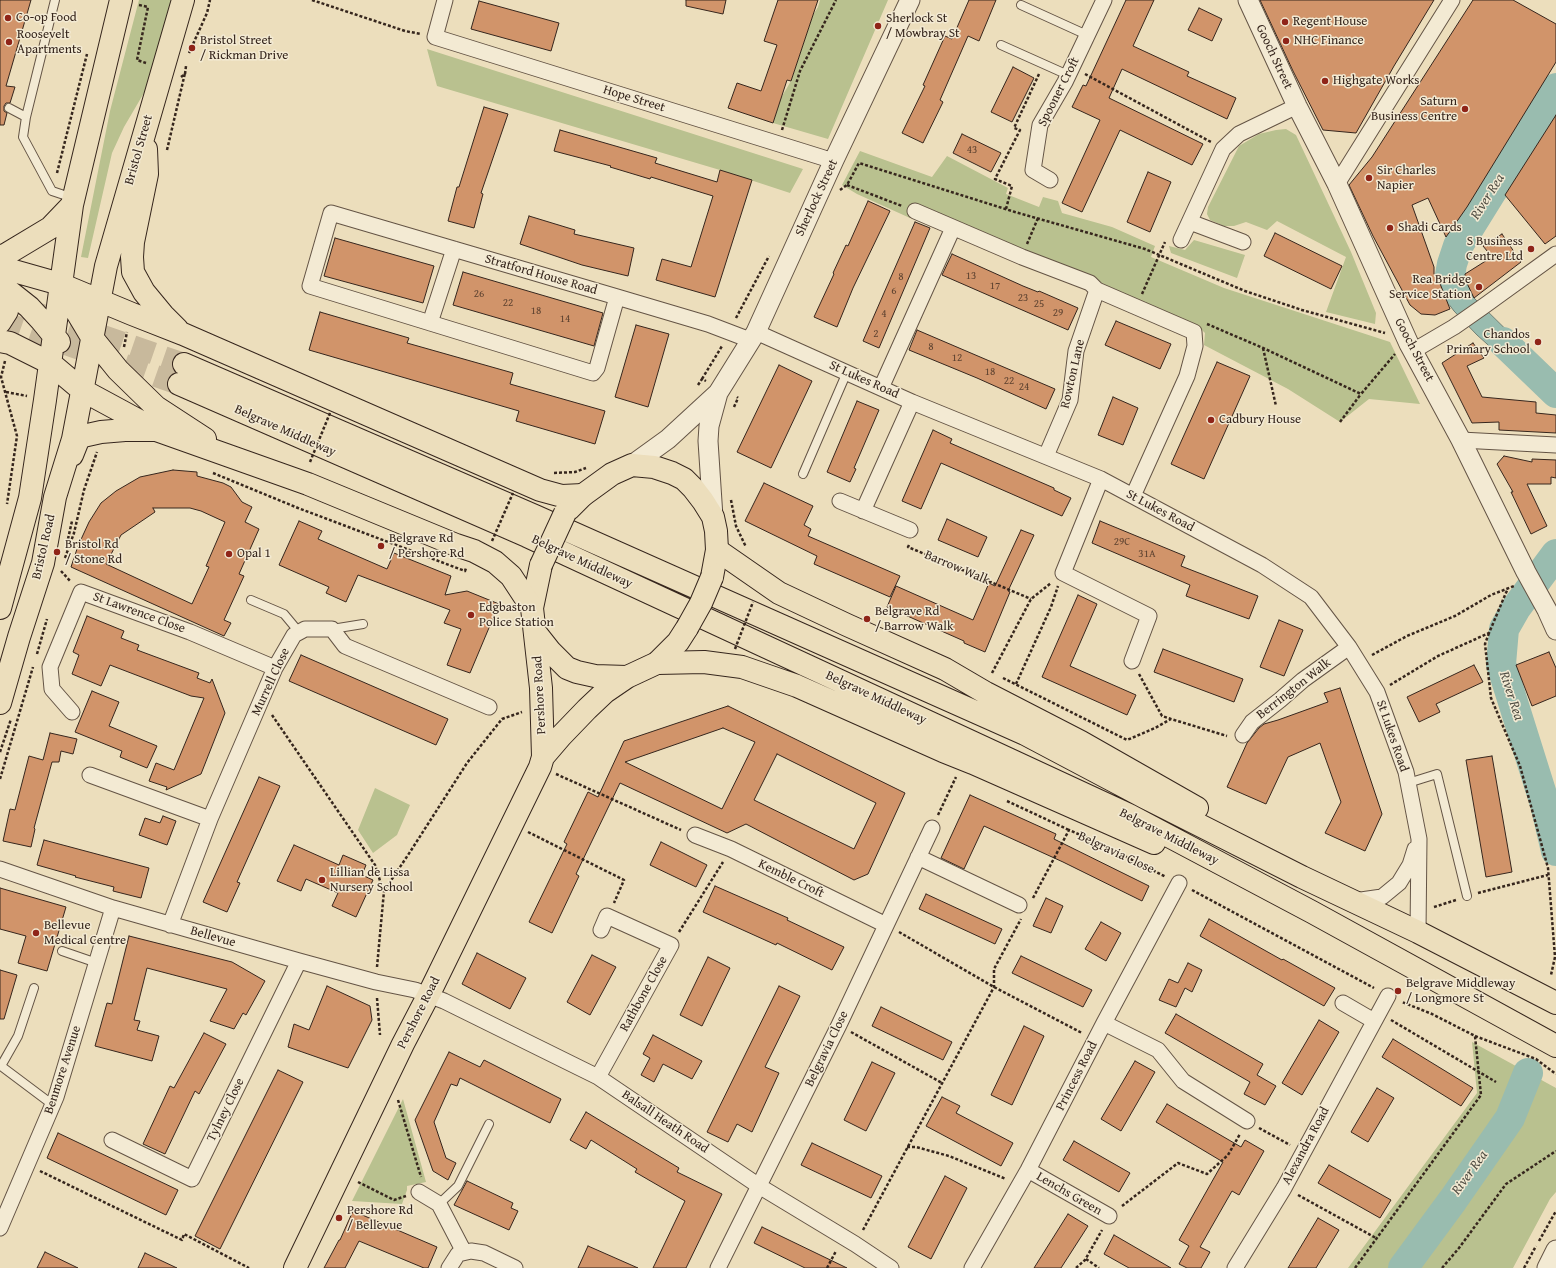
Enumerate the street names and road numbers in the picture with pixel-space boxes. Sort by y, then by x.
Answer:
street label: Gooch Street [1252,22,1296,92]
street label: Spooner Croft [1035,55,1083,129]
street label: Hope Street [601,82,667,116]
street label: Bristol Street [122,113,156,187]
street label: Sherlock Street [792,157,842,239]
street label: Stratford House Road [483,251,599,299]
street label: Gooch Street [1391,316,1437,384]
street label: Rowton Lane [1057,338,1089,410]
street label: St Lukes Road [827,358,901,402]
street label: Belgrave Middleway [232,402,338,460]
street label: St Lukes Road [1123,487,1197,535]
street label: Bristol Road [29,513,59,581]
street label: Belgrave Middleway [529,532,635,592]
street label: Barrow Walk [922,547,992,589]
street label: St Lawrence Close [91,589,187,637]
street label: Murrell Close [248,646,294,718]
street label: Pershore Road [530,655,550,735]
street label: Berrington Walk [1254,655,1334,723]
street label: Belgrave Middleway [823,668,929,728]
street label: St Lukes Road [1372,698,1412,774]
street label: Belgrave Middleway [1117,805,1221,869]
street label: Belgravia Close [1075,828,1157,878]
street label: Kemble Croft [756,856,826,902]
street label: Bellevue [189,923,237,951]
street label: Rathbone Close [617,954,671,1034]
street label: Pershore Road [394,974,444,1052]
street label: Belgravia Close [802,1009,852,1089]
street label: Benmore Avenue [41,1024,85,1116]
street label: Princess Road [1053,1039,1101,1113]
street label: Tylney Close [204,1076,248,1144]
street label: Balsall Heath Road [619,1087,711,1157]
street label: Alexandra Road [1279,1104,1333,1188]
street label: Lenchs Green [1034,1169,1104,1219]

